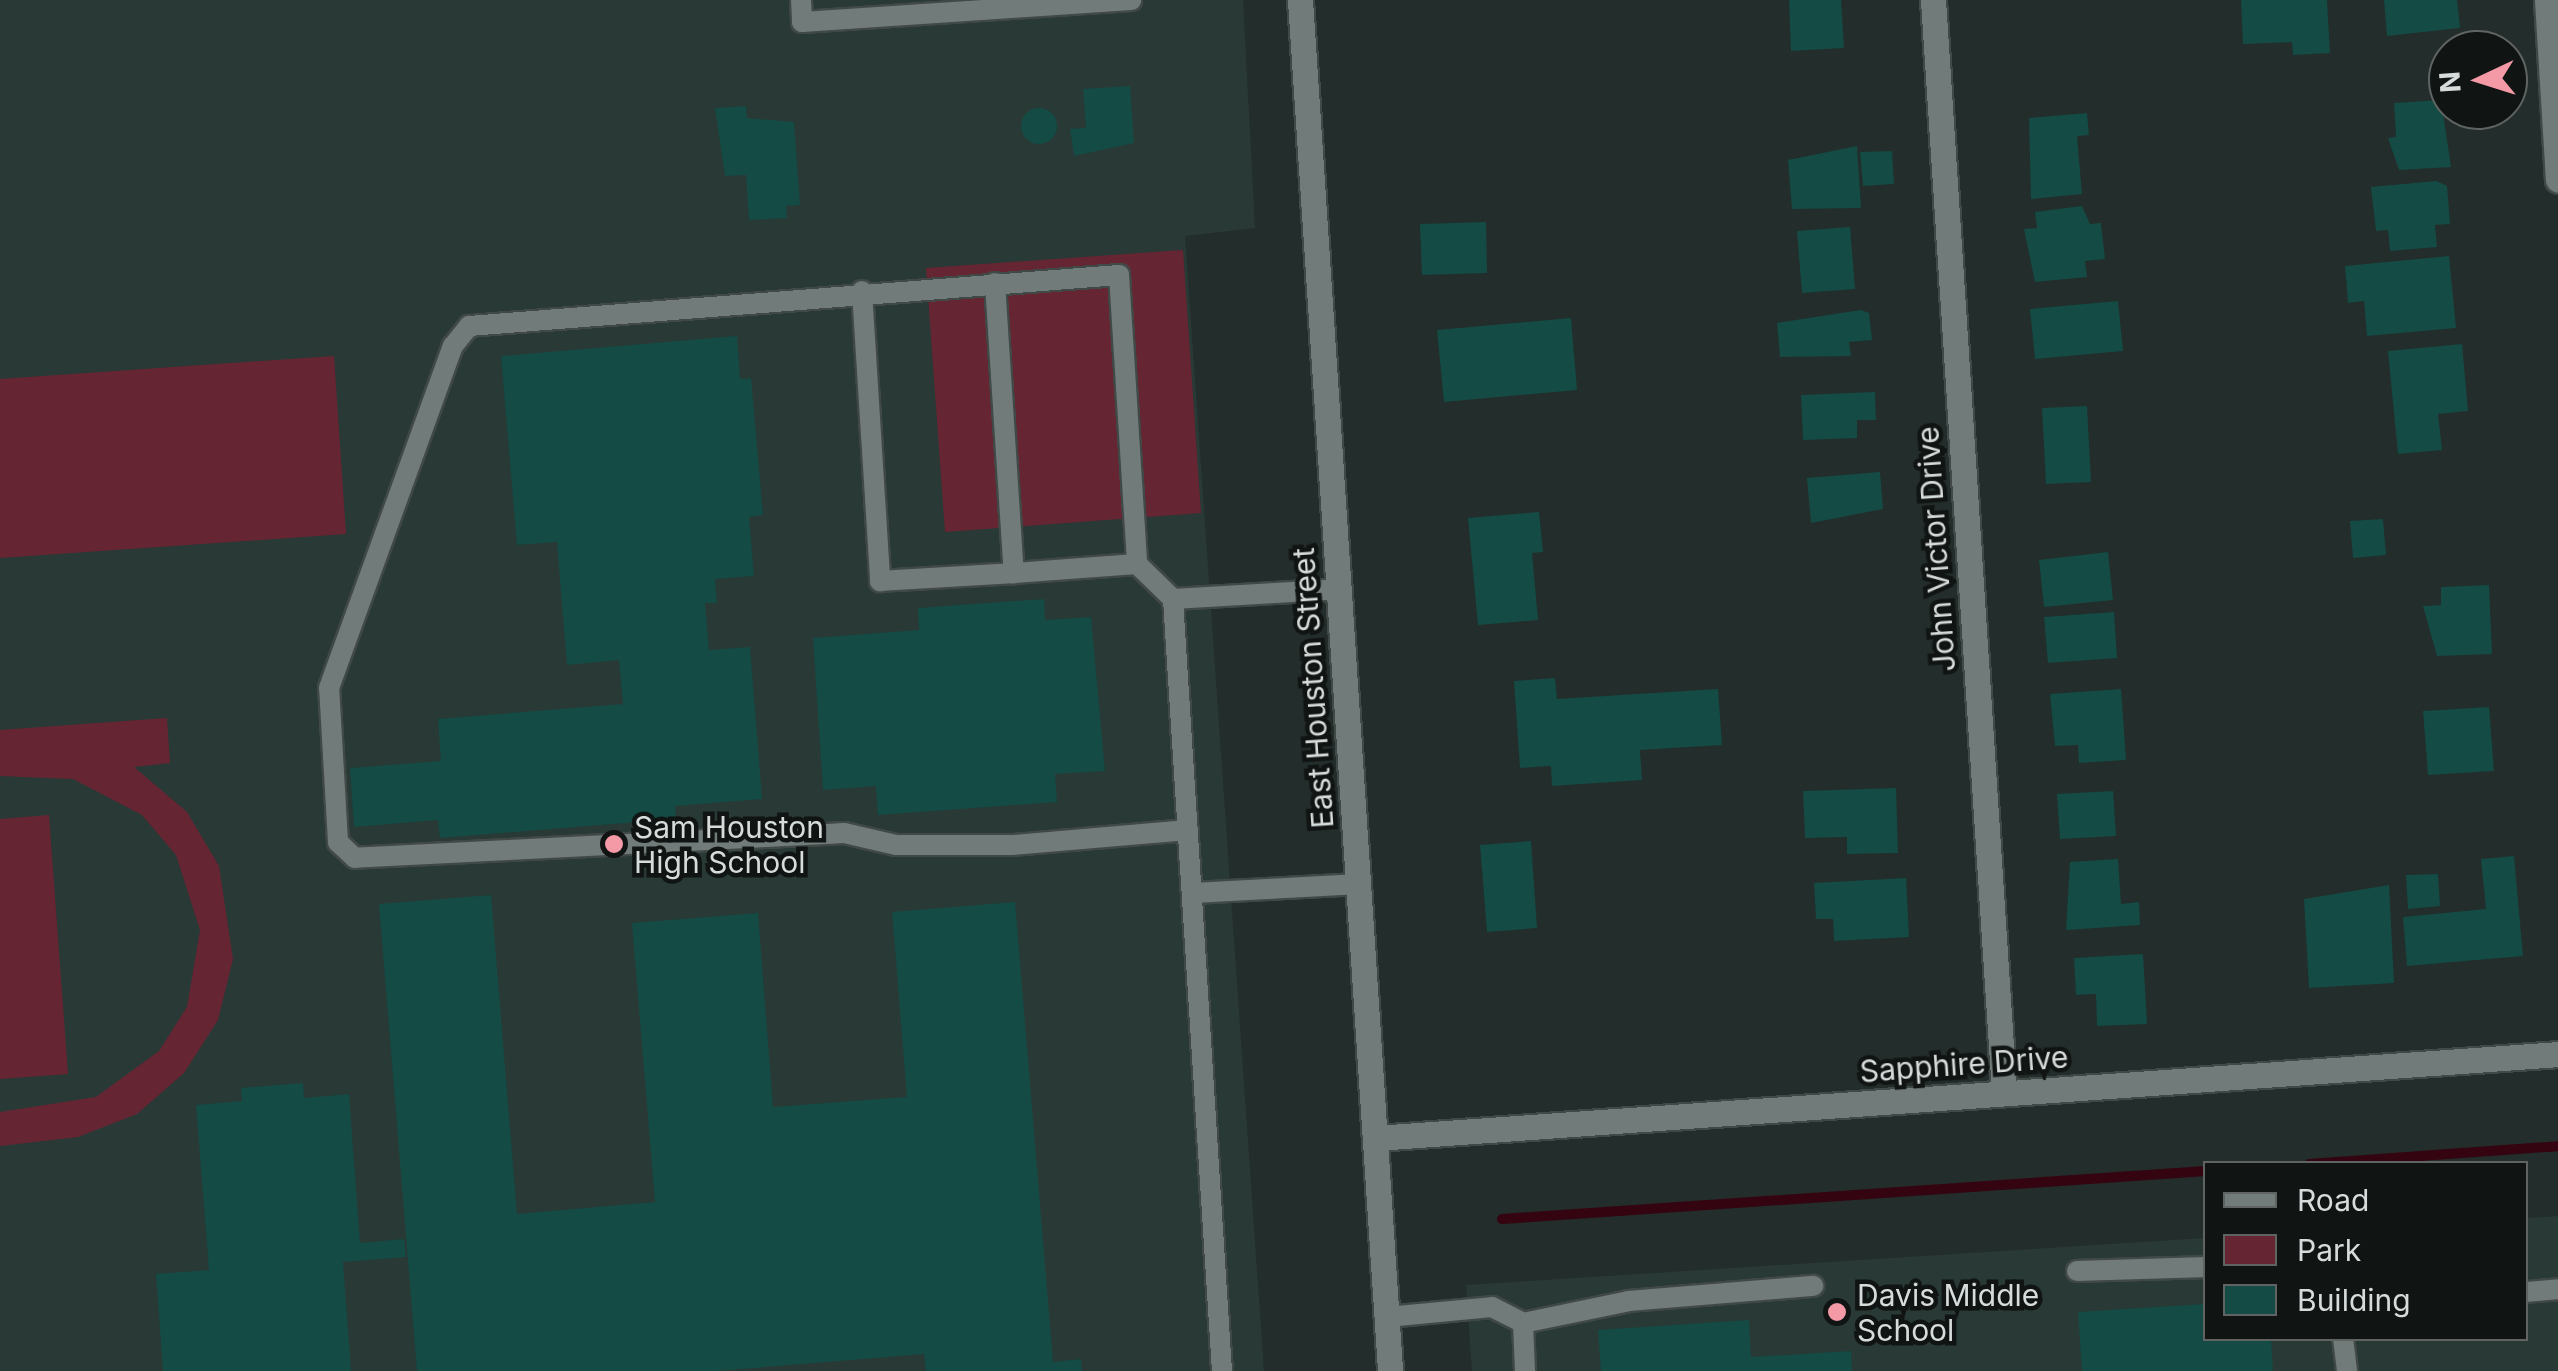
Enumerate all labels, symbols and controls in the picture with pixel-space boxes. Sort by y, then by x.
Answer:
north arrow [2428,30,2528,130]
text: N [2432,70,2468,94]
street label: John Victor Drive [1909,425,1963,673]
street label: East Houston Street [1285,547,1341,829]
place label: Sam Houston High School [634,809,824,880]
marker: Sam Houston High School [603,833,625,855]
street label: Sapphire Drive [1858,1039,2070,1089]
legend [2203,1161,2528,1341]
text: Road [2297,1182,2369,1218]
text: Park [2297,1232,2361,1268]
place label: Davis Middle School [1857,1277,2039,1348]
text: Building [2297,1282,2411,1318]
marker: Davis Middle School [1826,1301,1848,1323]

